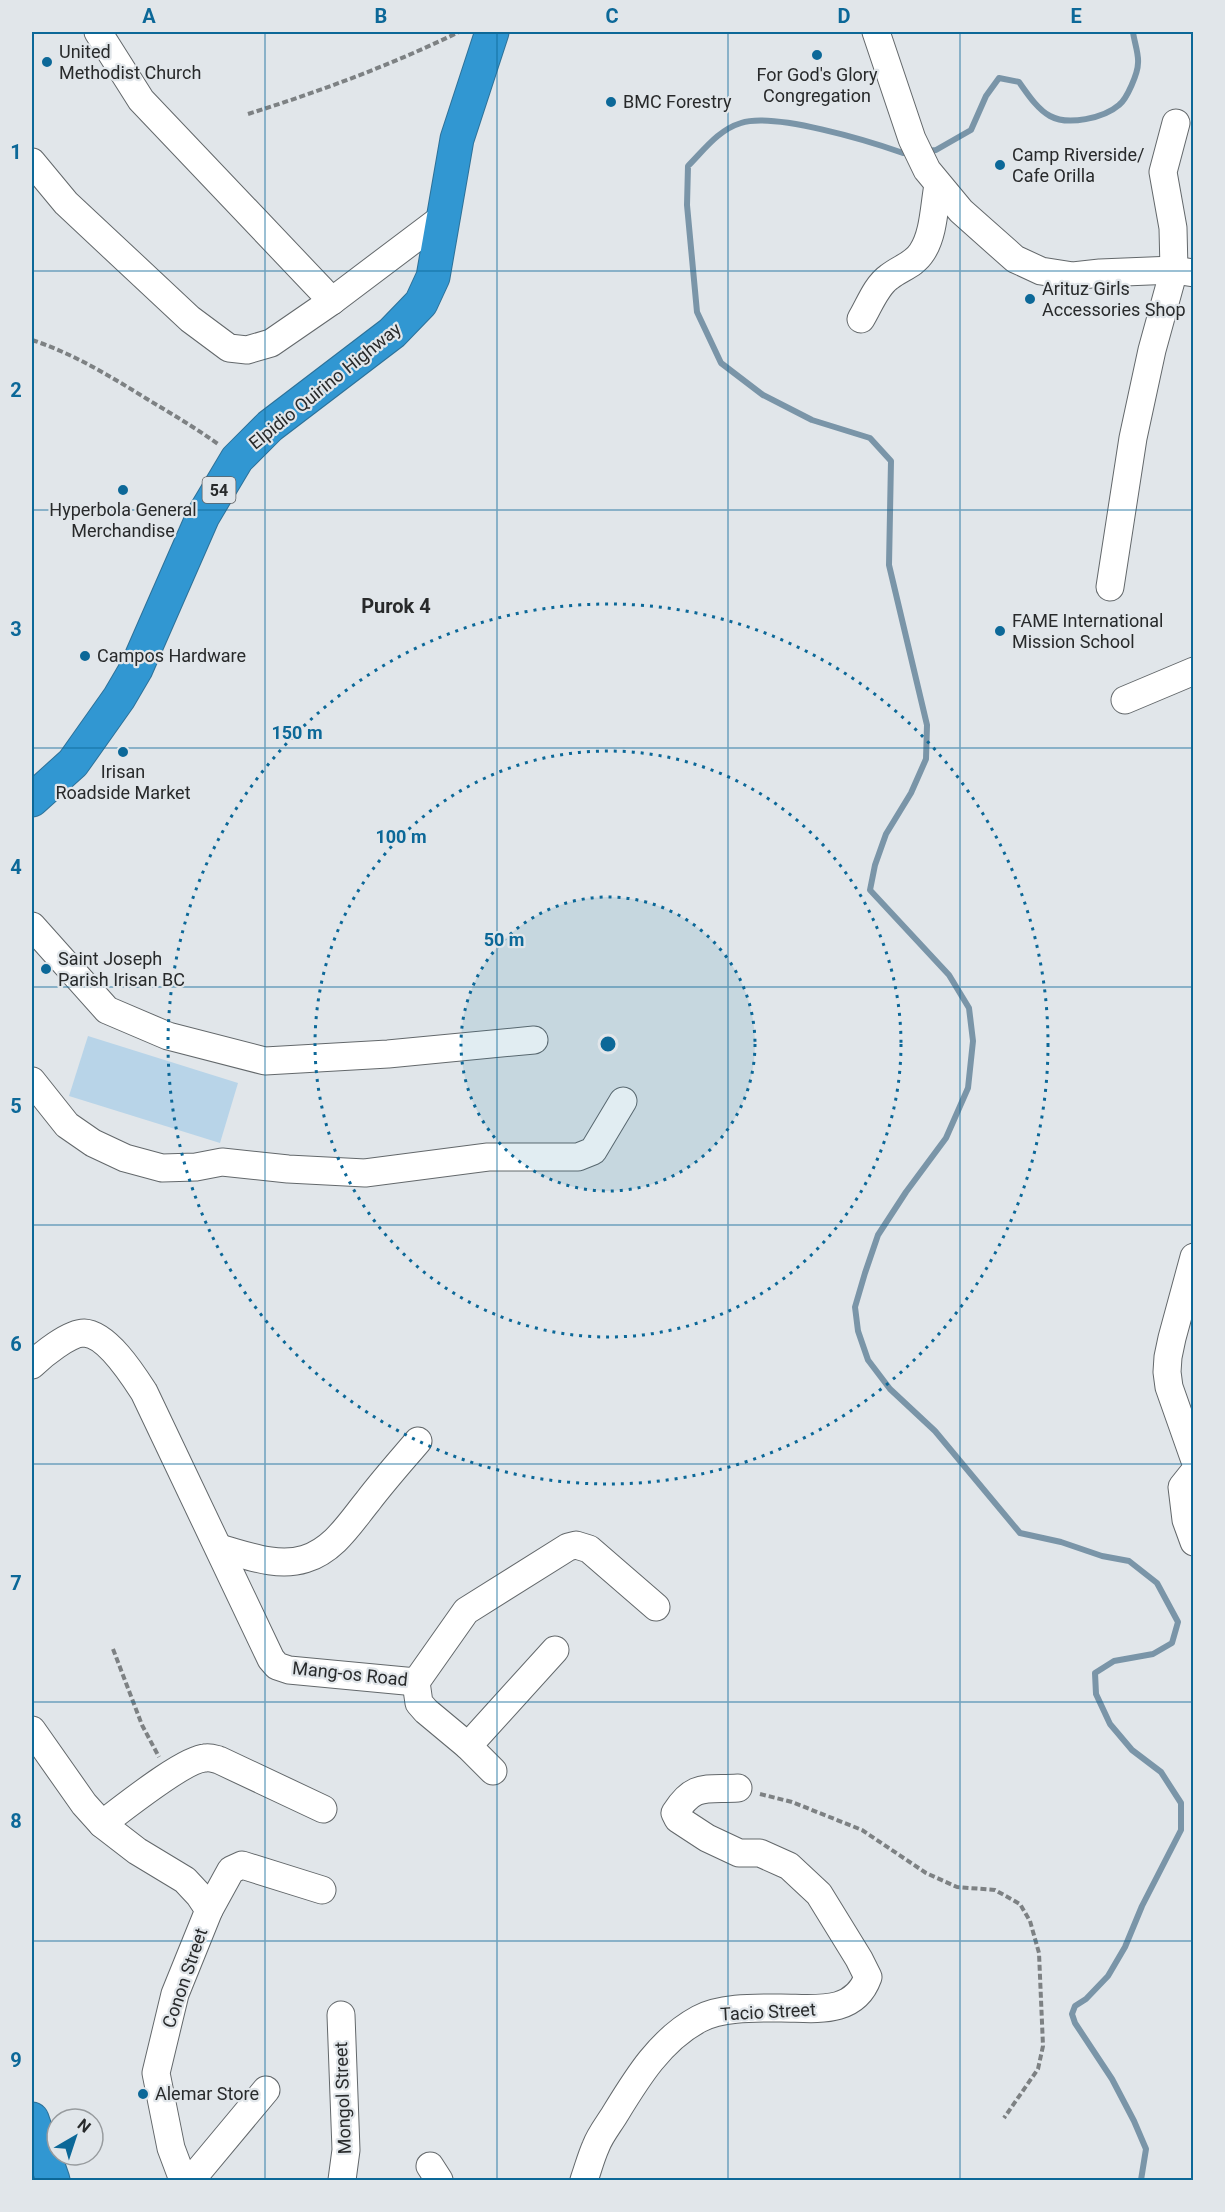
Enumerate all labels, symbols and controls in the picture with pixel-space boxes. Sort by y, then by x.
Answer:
text: A [142,4,156,28]
text: B [375,4,387,28]
text: C [605,4,619,28]
text: D [838,4,851,28]
text: E [1070,4,1082,28]
place label: United Methodist Church [59,41,201,83]
marker: For God's Glory Congregation [810,48,824,62]
marker: United Methodist Church [40,55,54,69]
place label: For God's Glory Congregation [756,64,878,106]
place label: BMC Forestry [623,91,732,112]
marker: BMC Forestry [604,95,618,109]
text: 1 [10,140,22,164]
place label: Camp Riverside/ Cafe Orilla [1012,144,1144,186]
marker: Camp Riverside/ Cafe Orilla [993,158,1007,172]
place label: Arituz Girls Accessories Shop [1042,278,1186,320]
marker: Arituz Girls Accessories Shop [1023,292,1037,306]
street label: Elpidio Quirino Highway [245,318,405,453]
text: 2 [10,378,22,402]
road number: 54 [202,477,236,503]
marker: Hyperbola General Merchandise [116,483,130,497]
place label: Hyperbola General Merchandise [49,499,197,541]
district label: Purok 4 [361,594,431,618]
place label: FAME International Mission School [1012,610,1163,652]
text: 3 [10,617,22,641]
marker: FAME International Mission School [993,624,1007,638]
place label: Campos Hardware [97,645,246,666]
marker: Campos Hardware [78,649,92,663]
text: 150 m [271,722,323,743]
marker: Irisan Roadside Market [116,745,130,759]
place label: Irisan Roadside Market [55,761,191,803]
text: 100 m [375,826,427,847]
text: 4 [10,855,22,879]
text: 50 m [484,929,524,950]
place label: Saint Joseph Parish Irisan BC [58,948,185,990]
marker: Saint Joseph Parish Irisan BC [39,962,53,976]
centre of rings [598,1034,618,1054]
text: 5 [10,1094,22,1118]
text: 6 [10,1332,22,1356]
text: 7 [10,1571,22,1595]
street label: Mang-os Road [291,1657,409,1690]
text: 8 [10,1809,22,1833]
street label: Conon Street [158,1925,211,2030]
street label: Tacio Street [720,1999,816,2024]
street label: Mongol Street [330,2041,355,2155]
text: 9 [10,2048,22,2072]
place label: Alemar Store [155,2083,259,2104]
marker: Alemar Store [136,2087,150,2101]
north arrow [45,2107,105,2167]
text: N [74,2115,94,2137]

